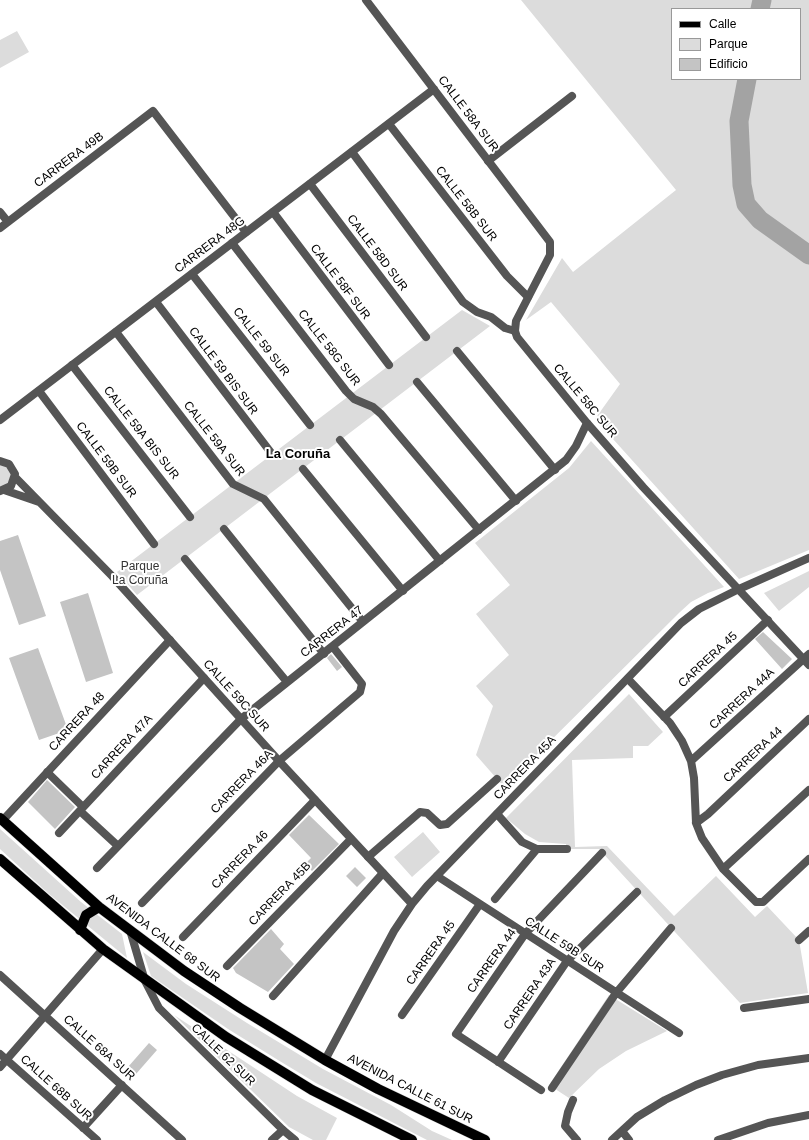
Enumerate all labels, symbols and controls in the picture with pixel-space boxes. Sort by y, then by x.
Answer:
legend [671,8,801,80]
text: Calle [709,17,736,31]
text: Parque [709,37,748,51]
text: Edificio [709,57,748,71]
street label: CALLE 58A SUR [435,73,501,155]
street label: CARRERA 49B [31,129,107,191]
street label: CALLE 58B SUR [432,164,500,244]
street label: CALLE 58D SUR [344,212,410,294]
street label: CARRERA 48G [172,214,248,276]
street label: CALLE 58F SUR [307,241,373,323]
street label: CALLE 59 SUR [230,305,292,379]
street label: CALLE 58G SUR [295,307,363,389]
street label: CALLE 59 BIS SUR [185,324,261,418]
street label: CALLE 58C SUR [550,361,620,441]
street label: CALLE 59A BIS SUR [100,384,182,482]
street label: CALLE 59A SUR [180,399,248,479]
street label: CALLE 59B SUR [73,419,139,501]
district label: La Coruña [266,446,330,462]
park label: Parque La Coruña [112,560,168,588]
street label: CARRERA 47 [298,603,366,661]
street label: CARRERA 45 [676,629,740,691]
street label: CALLE 59C SUR [200,657,272,735]
street label: CARRERA 44A [707,665,777,733]
street label: CARRERA 48 [46,690,108,754]
street label: CARRERA 47A [88,712,156,782]
street label: CARRERA 44 [721,724,785,786]
street label: CARRERA 45A [491,733,559,803]
street label: CARRERA 46A [208,747,276,817]
street label: CARRERA 46 [209,828,271,892]
street label: CARRERA 45B [246,859,314,929]
street label: AVENIDA CALLE 68 SUR [103,891,223,985]
street label: CALLE 59B SUR [522,914,606,976]
street label: CARRERA 45 [403,918,459,988]
street label: CARRERA 44 [464,926,520,996]
street label: CARRERA 43A [501,955,559,1033]
street label: CALLE 68A SUR [60,1012,138,1084]
street label: CALLE 62 SUR [188,1021,258,1089]
street label: AVENIDA CALLE 61 SUR [345,1051,475,1127]
street label: CALLE 68B SUR [17,1052,95,1124]

